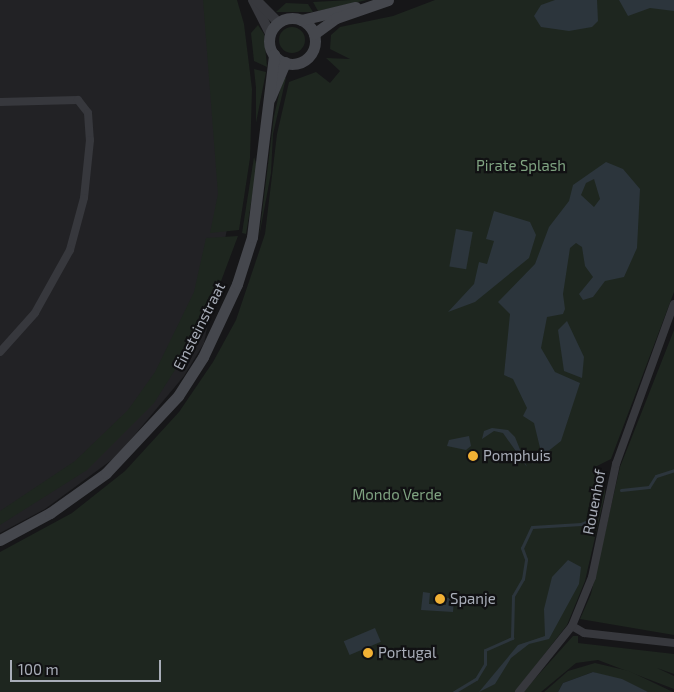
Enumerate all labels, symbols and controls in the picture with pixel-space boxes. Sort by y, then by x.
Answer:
park label: Pirate Splash [476,157,566,175]
street label: Einsteinstraat [169,279,229,373]
place label: Pomphuis [483,447,551,465]
marker: Pomphuis [467,450,479,462]
street label: Rouenhof [579,468,609,536]
park label: Mondo Verde [352,486,442,504]
place label: Spanje [450,590,496,608]
marker: Spanje [434,593,446,605]
place label: Portugal [378,644,437,662]
marker: Portugal [362,647,374,659]
scale bar [12,650,164,682]
text: 100 m [18,660,59,678]

